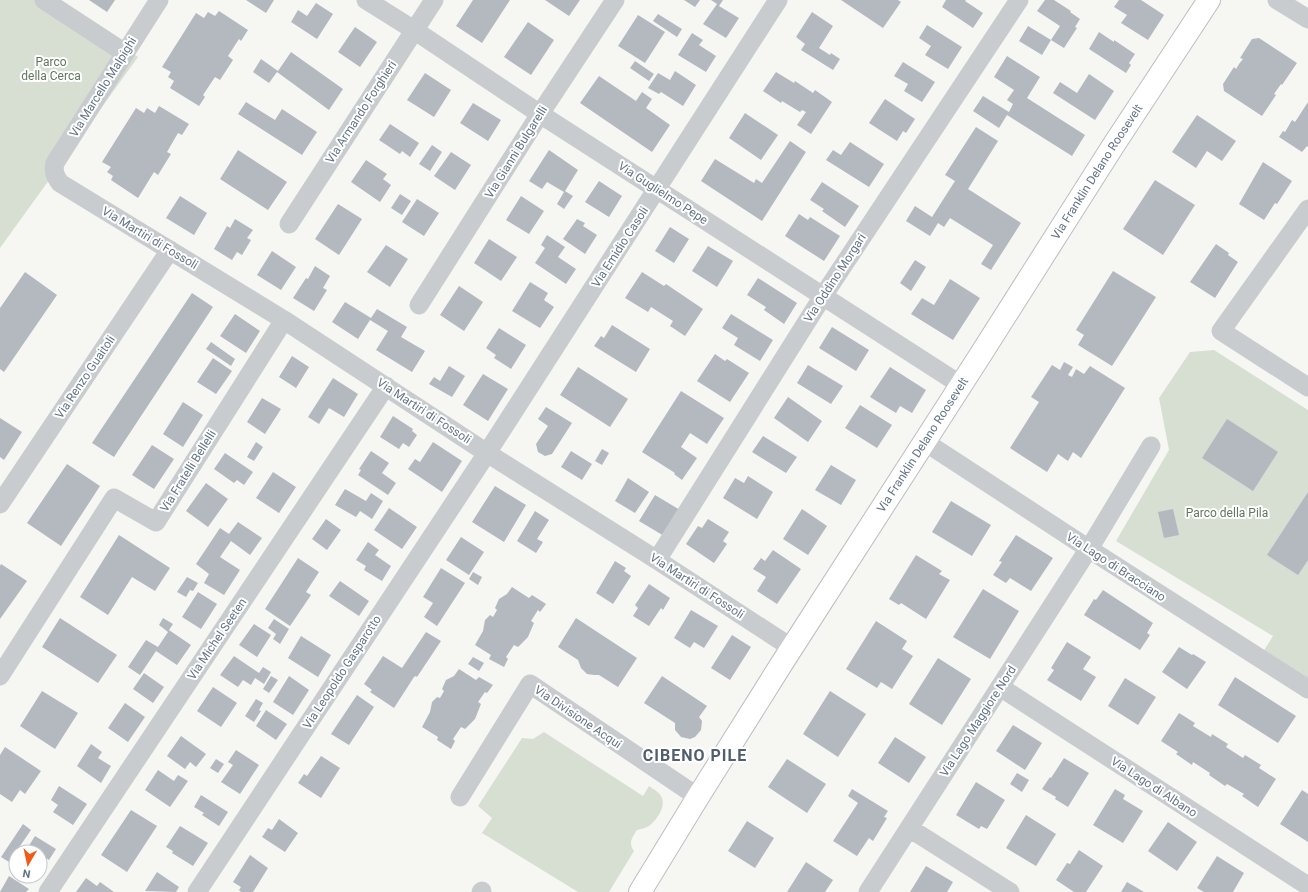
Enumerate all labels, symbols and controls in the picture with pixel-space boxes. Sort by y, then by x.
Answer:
street label: Via Marcello Malpighi [67,34,139,140]
park label: Parco della Cerca [21,55,81,83]
street label: Via Armando Forghieri [323,58,399,166]
street label: Via Franklin Delano Roosevelt [1049,101,1146,242]
street label: Via Gianni Bulgarelli [482,103,550,201]
street label: Via Guglielmo Pepe [616,159,710,227]
street label: Via Martiri di Fossoli [100,204,201,272]
street label: Via Emidio Casoli [589,204,651,290]
street label: Via Oddino Morgari [801,231,869,325]
street label: Via Renzo Guaitoli [52,333,118,421]
street label: Via Martiri di Fossoli [374,375,474,447]
street label: Via Franklin Delano Roosevelt [874,375,971,515]
street label: Via Fratelli Bellelli [157,427,219,514]
park label: Parco della Pila [1186,506,1268,520]
street label: Via Lago di Bracciano [1064,530,1168,604]
street label: Via Martiri di Fossoli [647,550,747,622]
street label: Via Michel Seeten [185,596,249,682]
street label: Via Leopoldo Gasparotto [300,613,384,731]
street label: Via Lago Maggiore Nord [937,663,1019,779]
street label: Via Divisione Acqui [532,683,624,751]
district label: CIBENO PILE [643,746,747,765]
street label: Via Lago di Albano [1108,754,1200,820]
north arrow [8,844,48,884]
text: N [21,866,31,880]

